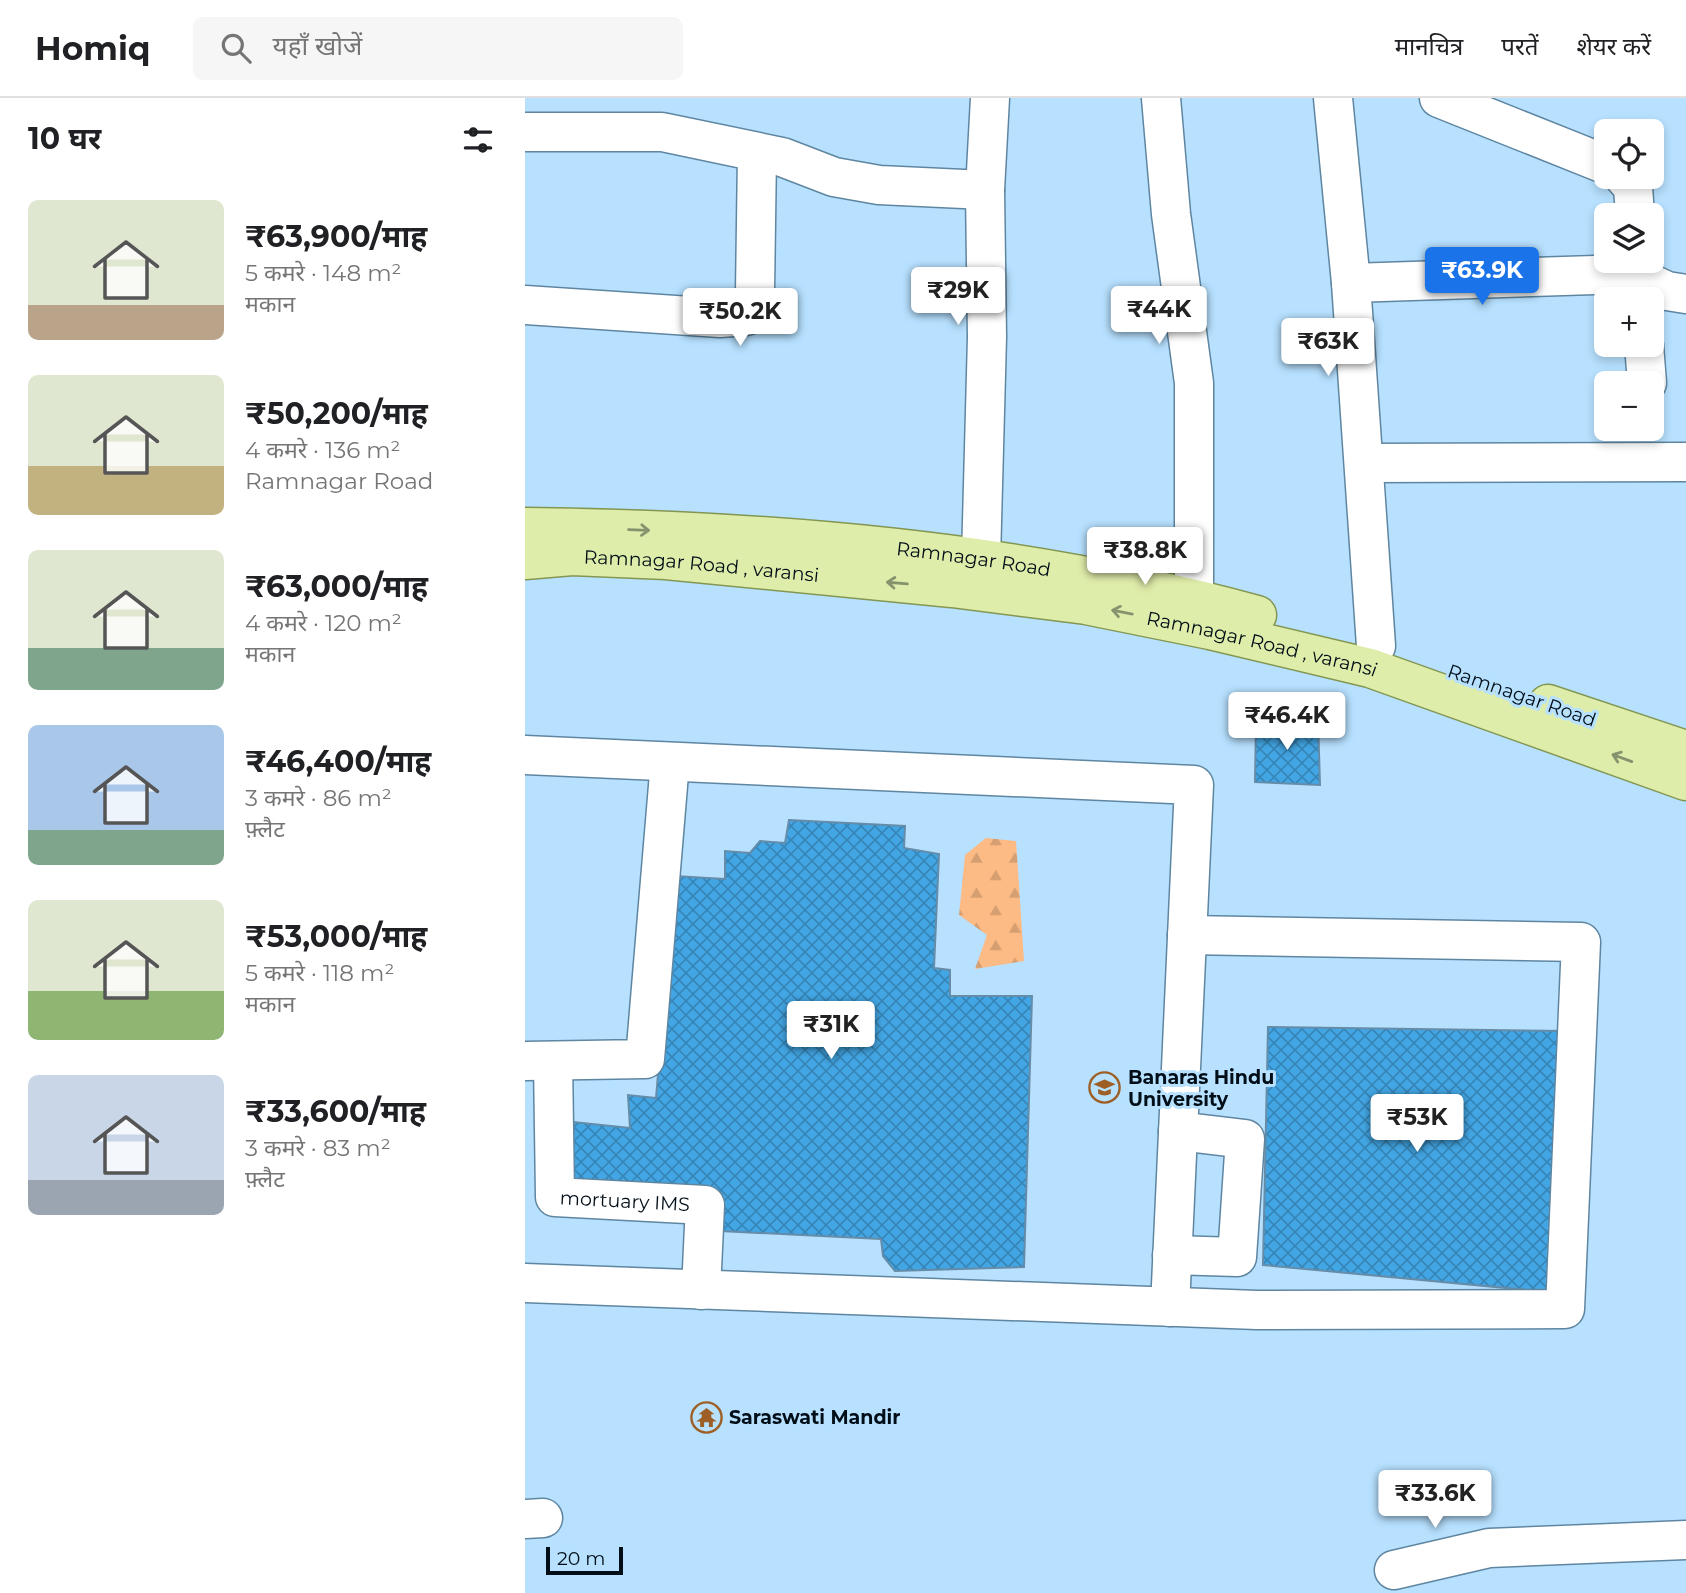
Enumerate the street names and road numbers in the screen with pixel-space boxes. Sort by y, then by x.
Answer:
street label: Ramnagar Road [895,537,1052,581]
street label: Ramnagar Road , varansi [583,546,820,587]
street label: Ramnagar Road , varansi [1145,607,1381,682]
street label: Ramnagar Road [1445,659,1599,732]
street label: mortuary IMS [559,1186,690,1216]

